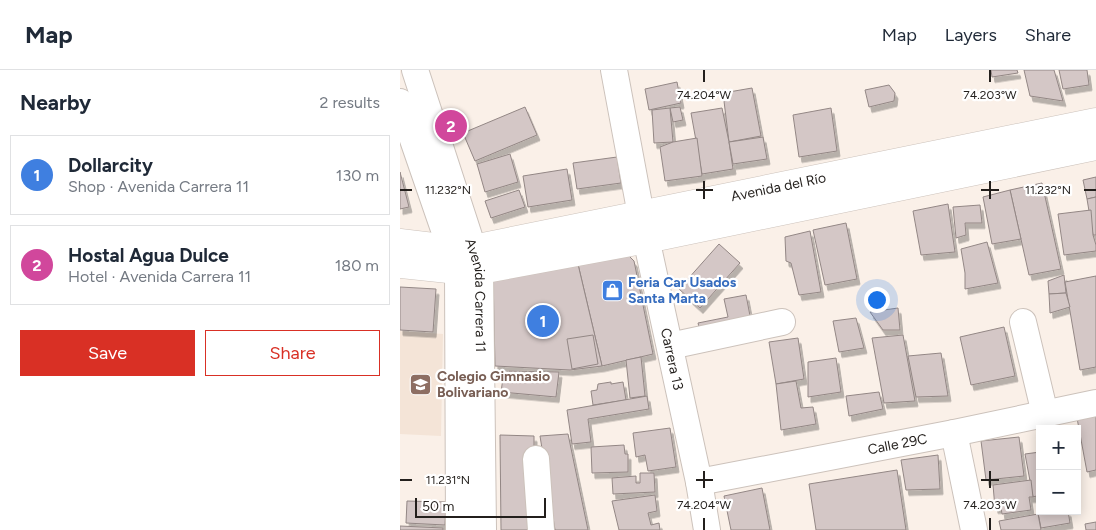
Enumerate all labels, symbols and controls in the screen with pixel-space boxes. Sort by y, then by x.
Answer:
text: Map [25,20,73,49]
text: Map [882,24,917,46]
text: Layers [945,24,997,46]
text: Share [1025,24,1071,46]
text: 74.204°W [677,88,732,102]
text: 74.203°W [963,88,1017,102]
text: Nearby [20,90,91,115]
text: 2 results [320,93,380,112]
pin: 2 [435,107,467,145]
text: Dollarcity [68,154,153,177]
text: 1 [34,166,40,185]
text: 130 m [336,166,379,185]
street label: Avenida del Río [729,169,827,205]
text: Shop · Avenida Carrera 11 [68,177,249,196]
text: 11.232°N [425,183,471,197]
text: 11.232°N [1025,183,1071,197]
street label: Avenida Carrera 11 [462,236,489,352]
text: Hostal Agua Dulce [68,244,229,267]
text: 2 [32,256,42,275]
text: 180 m [335,256,379,275]
text: Hotel · Avenida Carrera 11 [68,267,251,286]
place label: Feria Car Usados Santa Marta [628,274,737,307]
shop icon: Feria Car Usados Santa Marta [600,278,624,302]
your location [864,287,890,313]
pin: 1 [527,302,559,340]
street label: Carrera 13 [657,326,687,392]
button: Save [20,330,195,376]
button: Share [205,330,380,376]
place label: Colegio Gimnasio Bolivariano [437,368,550,401]
school or university icon: Colegio Gimnasio Bolivariano [409,372,433,396]
map controls [1036,425,1081,515]
button: + [1036,425,1081,470]
street label: Calle 29C [866,430,929,458]
button: − [1036,470,1081,515]
text: 11.231°N [426,473,470,487]
scale bar [415,495,546,518]
text: 50 m [422,498,454,515]
text: 74.204°W [677,498,732,512]
text: 74.203°W [963,498,1017,512]

